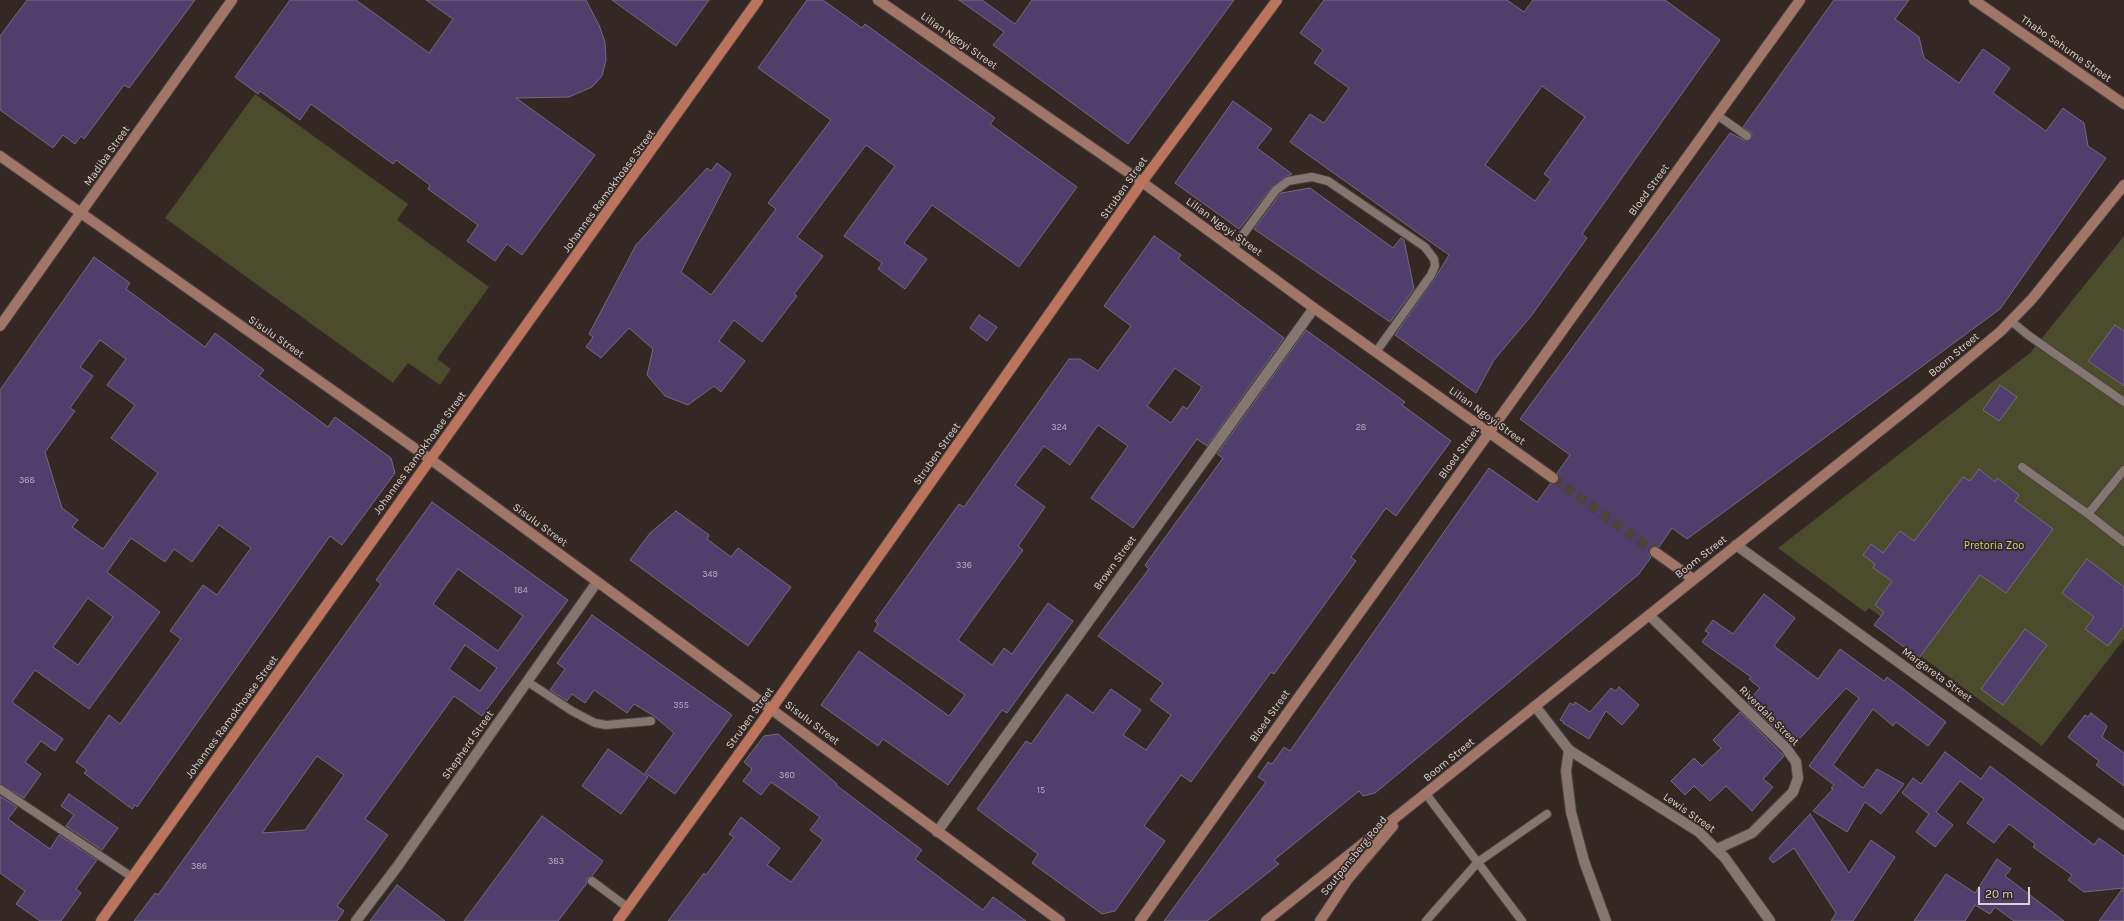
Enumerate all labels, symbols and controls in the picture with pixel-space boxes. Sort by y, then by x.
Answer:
street label: Lilian Ngoyi Street [918,9,1000,73]
street label: Thabo Sehume Street [2018,13,2114,85]
street label: Madiba Street [81,123,133,189]
street label: Johannes Ramokhoase Street [560,127,658,255]
street label: Struben Street [1098,154,1150,222]
street label: Bloed Street [1626,161,1672,219]
street label: Lilian Ngoyi Street [1183,195,1265,259]
street label: Sisulu Street [246,313,306,361]
street label: Boom Street [1926,330,1982,380]
street label: Lilian Ngoyi Street [1446,384,1528,448]
street label: Johannes Ramokhoase Street [371,389,469,517]
street label: Struben Street [911,420,963,488]
house number: 324 [1051,422,1067,432]
house number: 28 [1356,422,1366,432]
street label: Bloed Street [1436,424,1482,482]
house number: 368 [19,475,35,485]
street label: Sisulu Street [510,501,570,549]
street label: Brown Street [1091,533,1139,593]
street label: Boom Street [1673,533,1729,581]
park label: Pretoria Zoo [1964,539,2024,553]
house number: 336 [956,560,972,570]
house number: 349 [702,569,718,579]
house number: 184 [514,585,528,595]
street label: Margareta Street [1899,645,1975,705]
street label: Johannes Ramokhoase Street [183,653,281,781]
street label: Riverdale Street [1736,683,1802,749]
street label: Struben Street [723,685,777,751]
street label: Bloed Street [1247,687,1293,745]
street label: Sisulu Street [782,698,842,748]
house number: 355 [673,700,689,710]
street label: Shepherd Street [439,708,497,782]
street label: Boom Street [1421,735,1477,785]
house number: 360 [779,770,795,780]
house number: 15 [1037,785,1045,795]
street label: Lewis Street [1660,790,1718,836]
street label: Soutpansberg Road [1318,814,1390,898]
house number: 383 [548,856,564,866]
house number: 386 [191,861,207,871]
scale bar [1980,879,2032,905]
text: 20 m [1985,887,2013,901]

